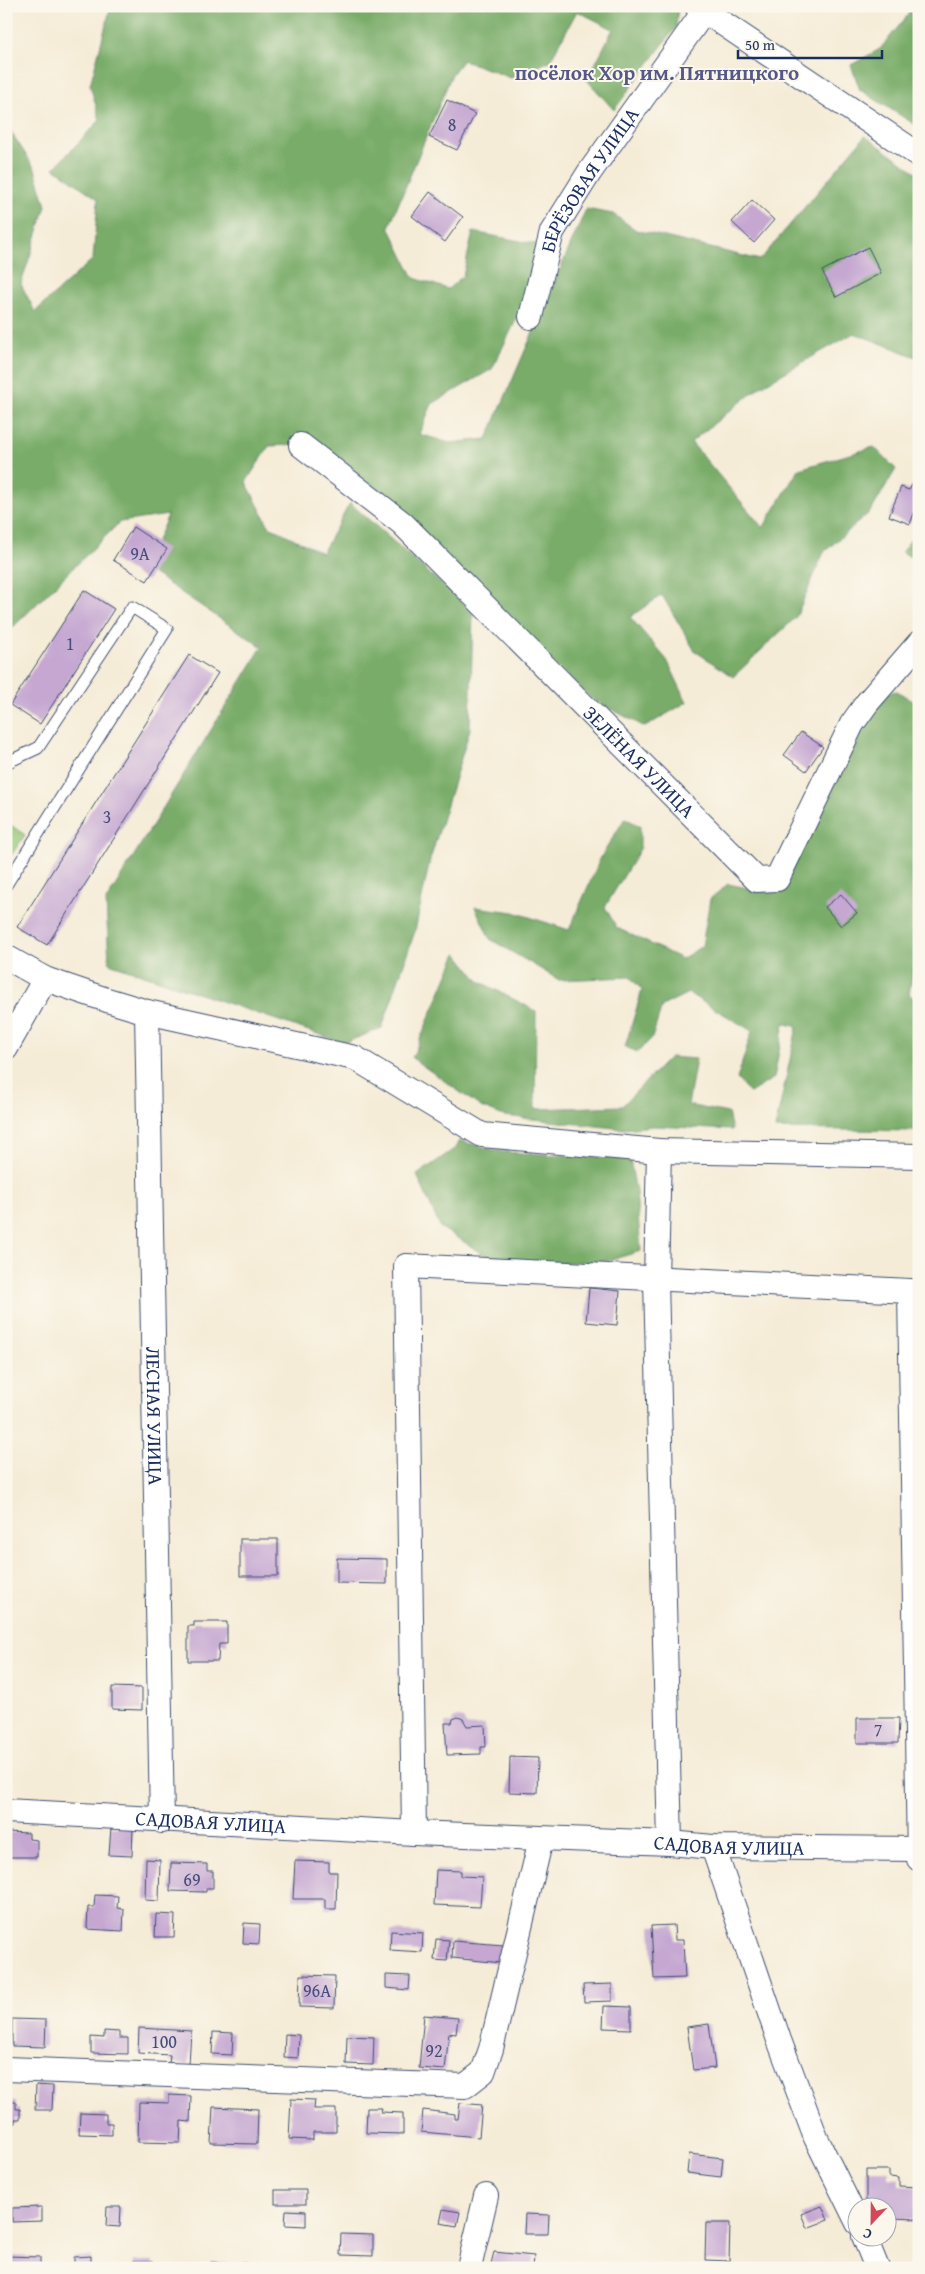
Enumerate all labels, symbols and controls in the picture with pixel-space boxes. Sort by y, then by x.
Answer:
scale bar [738,28,881,60]
text: 50 m [745,34,776,55]
district label: посёлок Хор им. Пятницкого [515,57,799,88]
street label: БЕРЁЗОВАЯ УЛИЦА [533,101,646,255]
house number: 8 [448,111,456,138]
house number: 9А [130,540,150,567]
house number: 1 [66,630,74,657]
street label: ЗЕЛЁНАЯ УЛИЦА [577,698,702,824]
house number: 3 [103,803,111,830]
street label: ЛЕСНАЯ УЛИЦА [139,1346,171,1486]
house number: 7 [874,1716,882,1743]
street label: САДОВАЯ УЛИЦА [135,1803,287,1840]
street label: САДОВАЯ УЛИЦА [653,1827,805,1862]
house number: 69 [183,1866,201,1893]
house number: 96А [303,1977,331,2004]
house number: 100 [151,2028,177,2055]
house number: 92 [425,2037,443,2064]
north arrow [848,2196,898,2246]
text: С [860,2223,875,2245]

